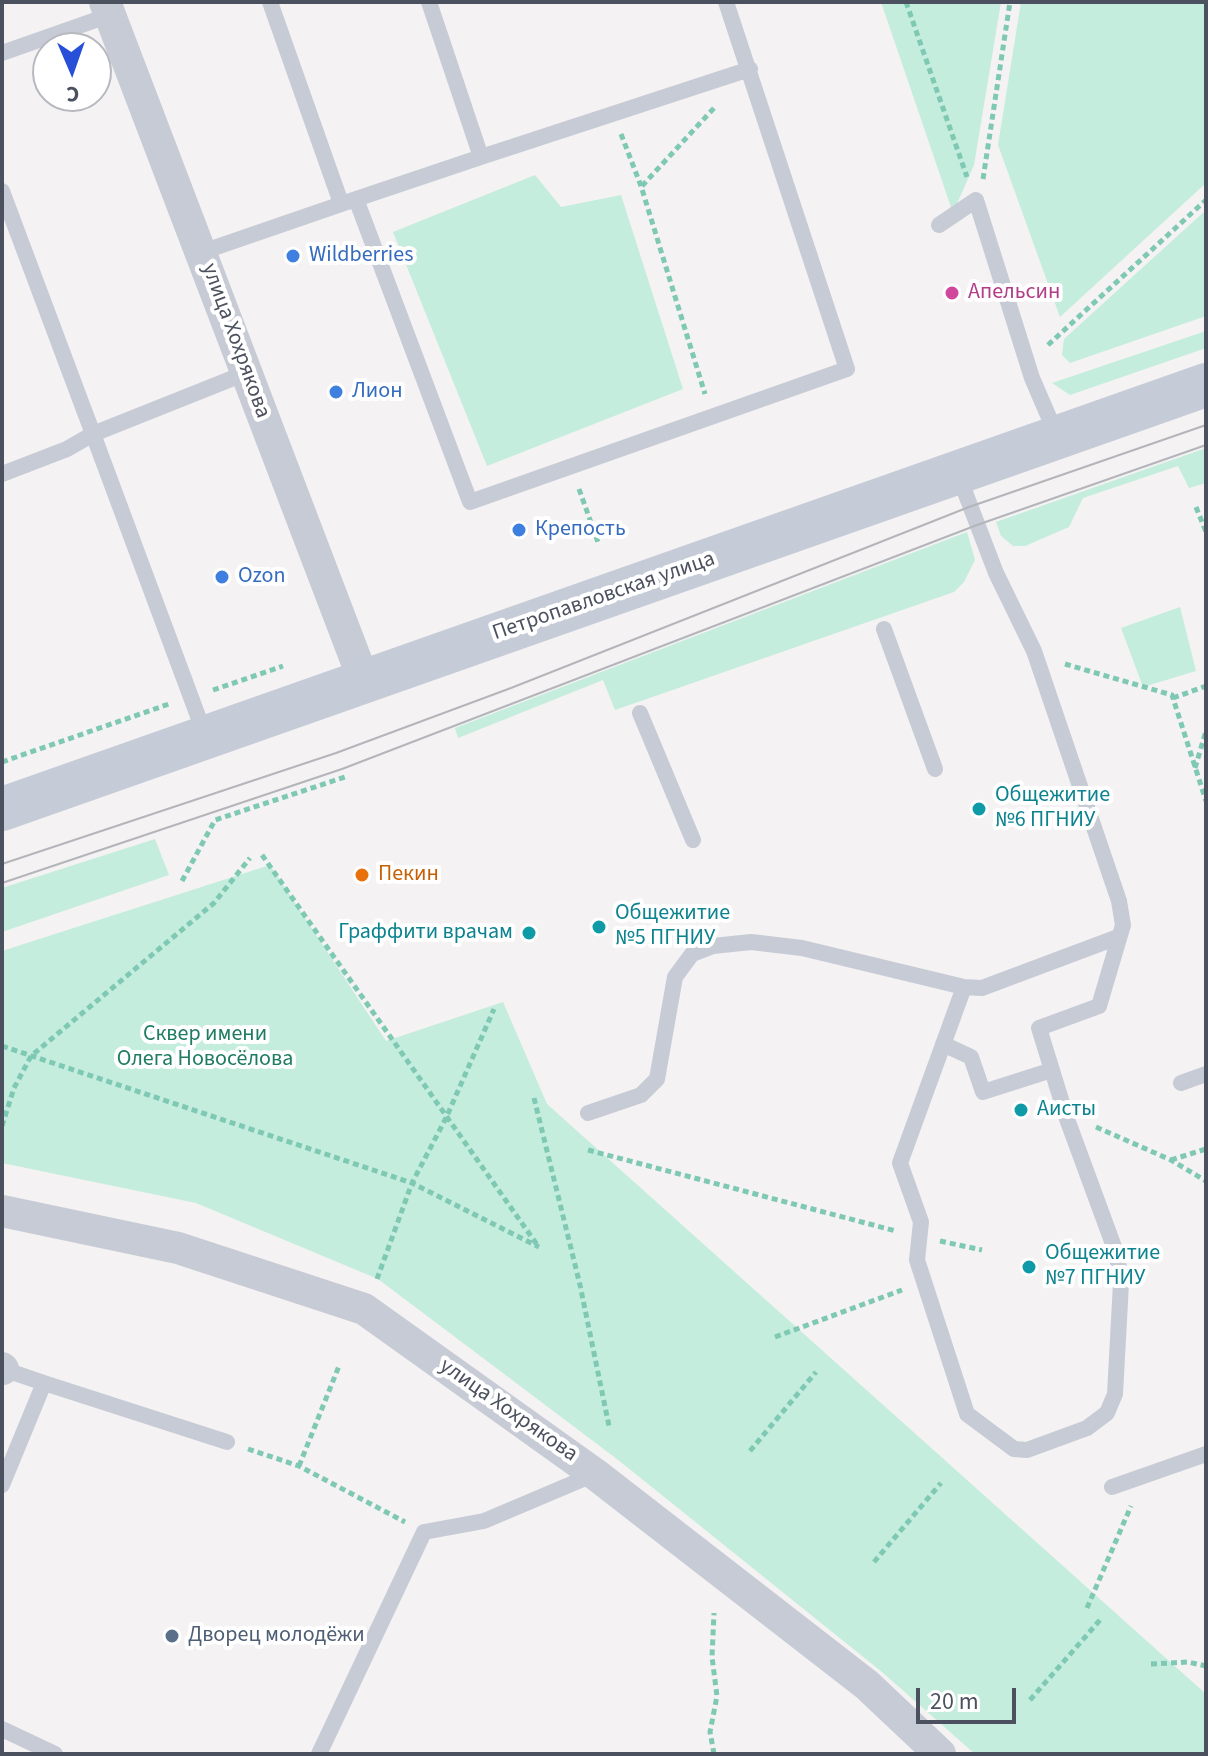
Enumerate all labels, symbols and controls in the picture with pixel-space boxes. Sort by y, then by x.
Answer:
north arrow [32,32,112,112]
text: С [66,78,80,110]
place label: Wildberries [309,243,413,269]
marker: Wildberries [284,247,302,265]
street label: улица Хохрякова [195,260,275,422]
place label: Апельсин [968,280,1060,306]
marker: Апельсин [943,284,961,302]
place label: Лион [352,379,403,405]
marker: Лион [327,383,345,401]
place label: Крепость [535,517,626,543]
marker: Крепость [510,521,528,539]
street label: Петропавловская улица [489,547,719,647]
place label: Ozon [238,564,286,590]
marker: Ozon [213,568,231,586]
place label: Общежитие №6 ПГНИУ [995,783,1110,834]
marker: Общежитие №6 ПГНИУ [970,800,988,818]
place label: Пекин [378,862,439,888]
marker: Пекин [353,866,371,884]
place label: Общежитие №5 ПГНИУ [615,901,730,952]
marker: Общежитие №5 ПГНИУ [590,918,608,936]
place label: Граффити врачам [338,920,513,946]
marker: Граффити врачам [520,924,538,942]
park label: Сквер имени Олега Новосёлова [117,1022,293,1074]
place label: Аисты [1037,1097,1096,1123]
marker: Аисты [1012,1101,1030,1119]
place label: Общежитие №7 ПГНИУ [1045,1241,1160,1292]
marker: Общежитие №7 ПГНИУ [1020,1258,1038,1276]
street label: улица Хохрякова [434,1354,582,1468]
place label: Дворец молодёжи [188,1623,365,1649]
marker: Дворец молодёжи [163,1627,181,1645]
scale bar [920,1672,1020,1722]
text: 20 m [930,1684,979,1719]

